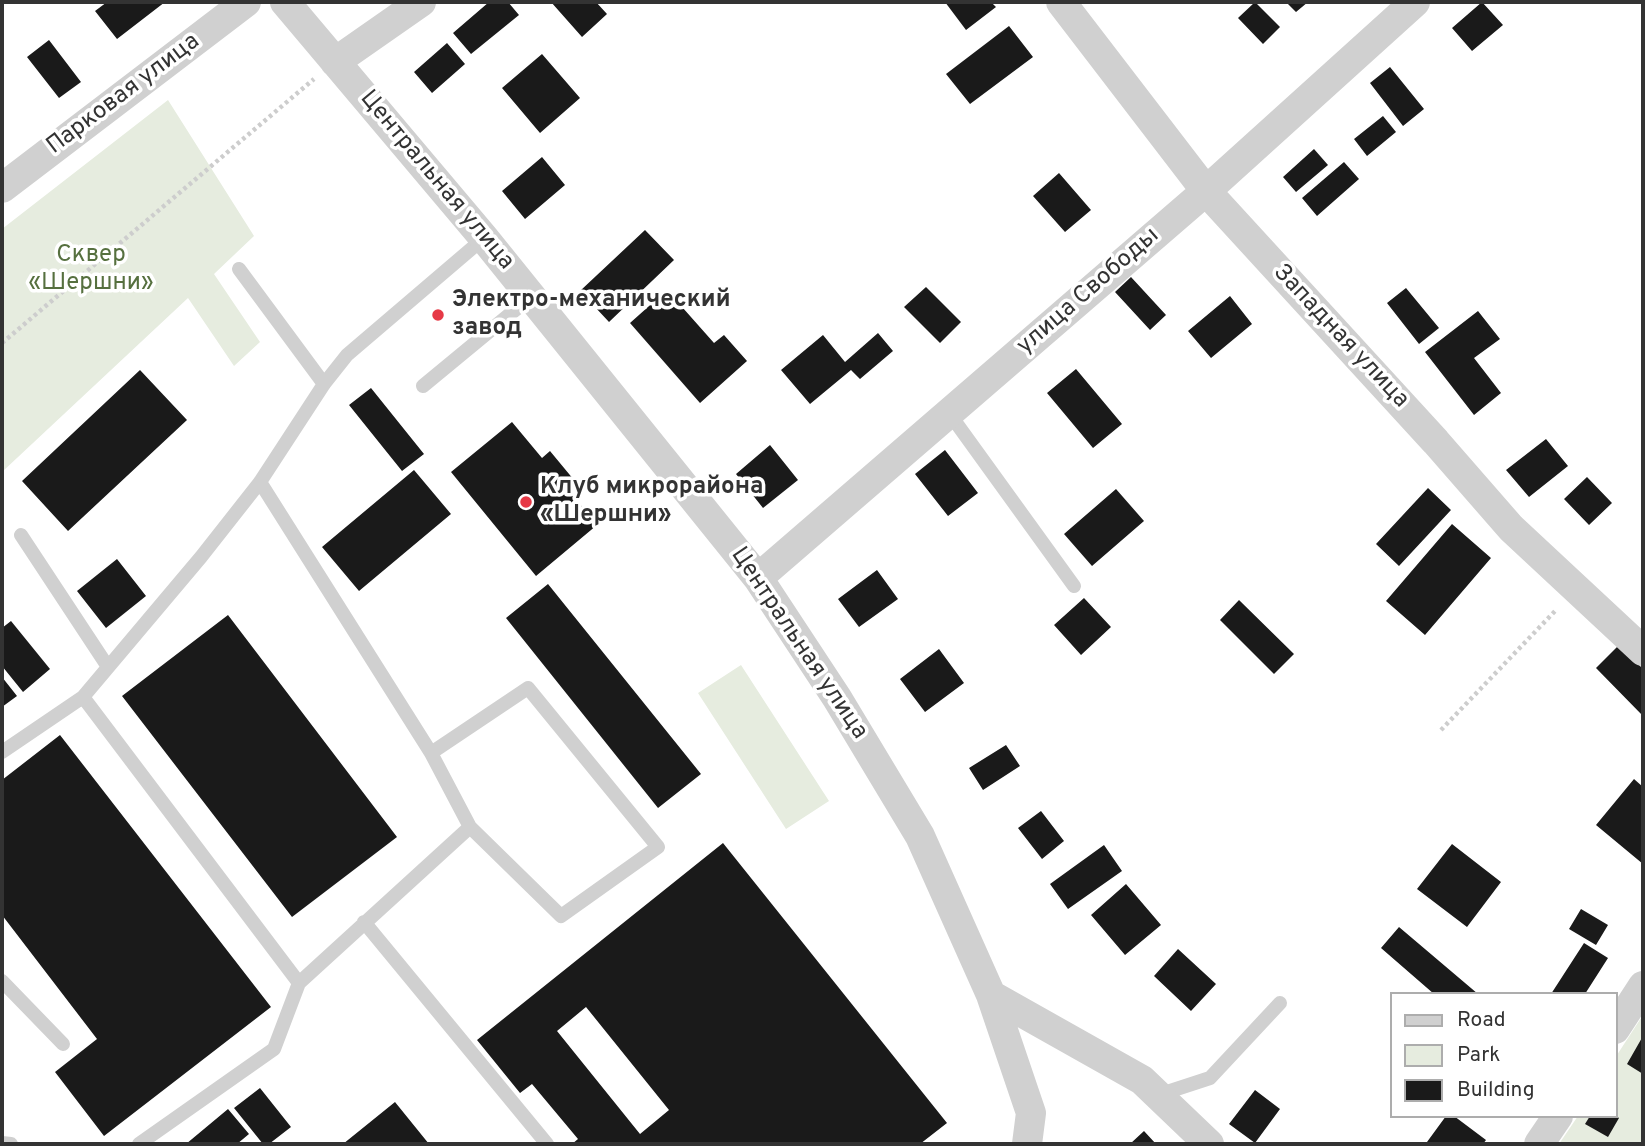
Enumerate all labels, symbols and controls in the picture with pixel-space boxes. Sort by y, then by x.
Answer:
street label: Парковая улица [42,28,206,162]
street label: Центральная улица [353,86,519,276]
street label: улица Свободы [1012,222,1166,362]
park label: Сквер «Шершни» [28,242,154,298]
street label: Западная улица [1266,259,1414,415]
place label: Электро-механический завод [452,287,730,343]
marker: Электро-механический завод [430,307,446,323]
place label: Клуб микрорайона «Шершни» [540,474,763,530]
marker: Клуб микрорайона «Шершни» [518,494,534,510]
street label: Центральная улица [723,543,873,745]
legend [1390,992,1617,1118]
text: Road [1457,1007,1506,1034]
text: Park [1457,1042,1500,1069]
text: Building [1457,1077,1535,1104]

